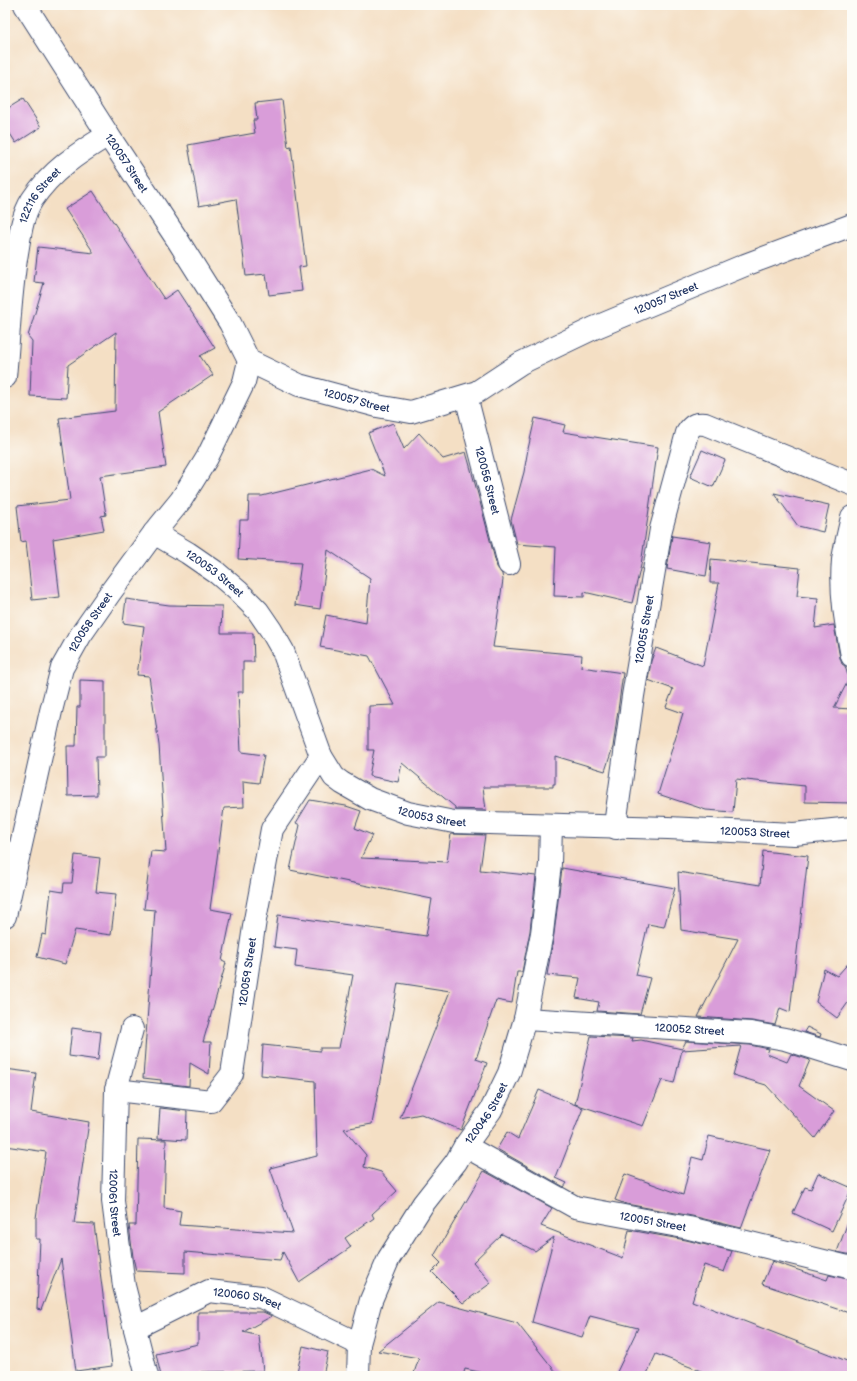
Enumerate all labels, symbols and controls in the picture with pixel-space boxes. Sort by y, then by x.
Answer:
street label: 120057 Street [102,132,151,196]
street label: 122116 Street [17,165,64,225]
street label: 120057 Street [632,279,700,318]
street label: 120057 Street [322,386,391,415]
street label: 120056 Street [472,445,502,516]
street label: 120053 Street [183,547,247,600]
street label: 120058 Street [66,590,116,655]
street label: 120055 Street [633,594,657,665]
street label: 120053 Street [395,804,467,829]
street label: 120053 Street [720,824,791,841]
street label: 120059 Street [236,936,259,1007]
street label: 120052 Street [655,1021,725,1038]
street label: 120046 Street [462,1080,511,1147]
street label: 120061 Street [106,1169,124,1238]
street label: 120051 Street [619,1209,688,1234]
street label: 120060 Street [212,1286,284,1313]

